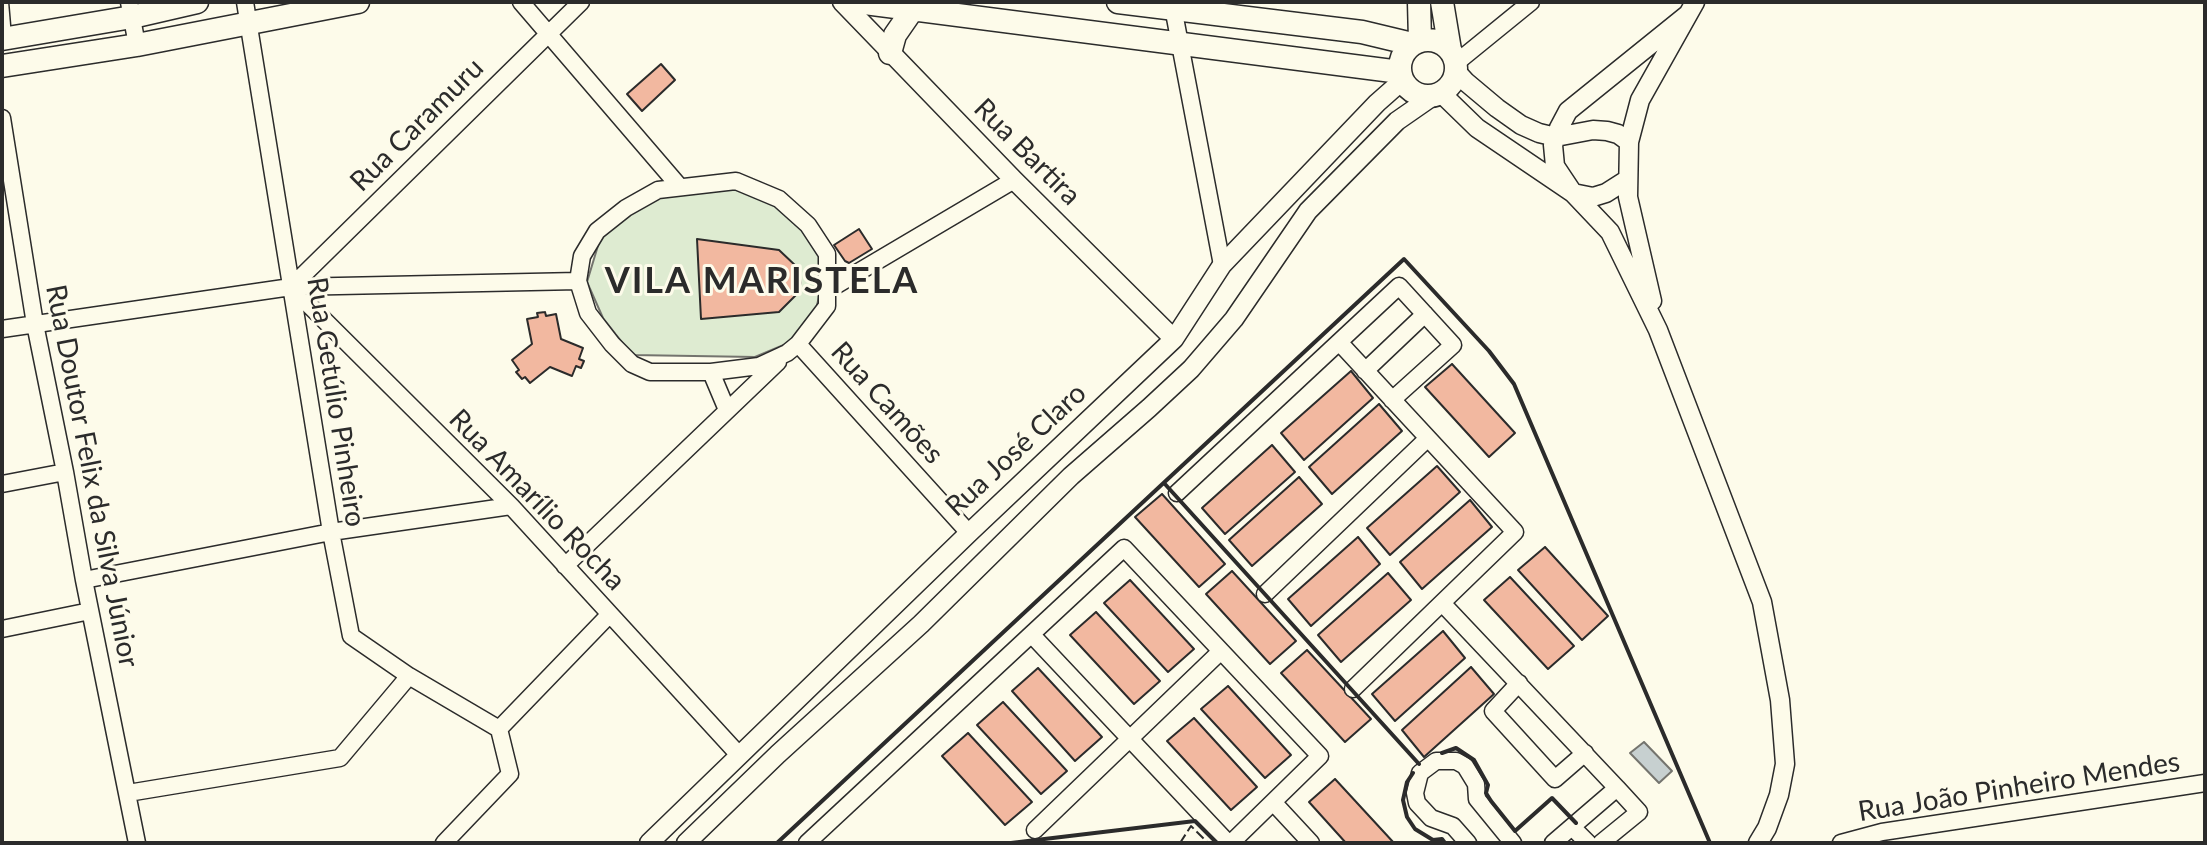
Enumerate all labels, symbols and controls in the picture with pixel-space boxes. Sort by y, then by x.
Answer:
street label: Rua Caramuru [343,51,491,199]
street label: Rua Bartira [967,92,1087,212]
district label: VILA MARISTELA [605,259,919,303]
street label: Rua Getúlio Pinheiro [300,275,372,529]
street label: Rua Doutor Felix da Silva Júnior [38,282,146,670]
street label: Rua Camões [824,335,950,471]
street label: Rua José Claro [939,376,1093,524]
street label: Rua Amarílio Rocha [442,402,632,598]
street label: Rua João Pinheiro Mendes [1856,745,2182,829]

